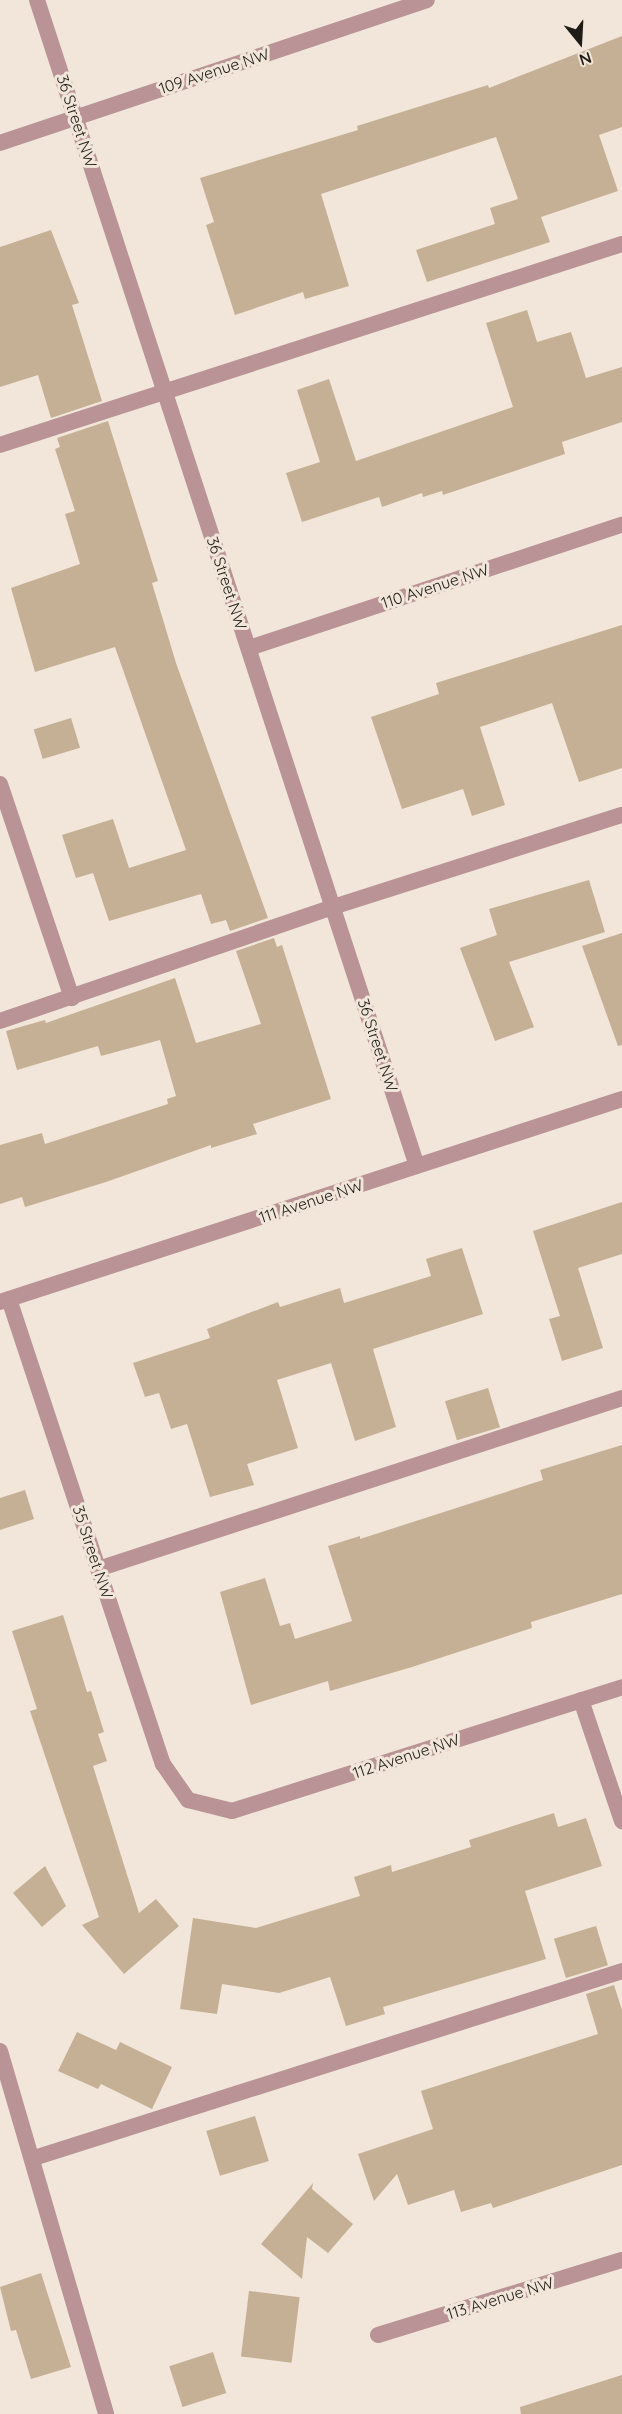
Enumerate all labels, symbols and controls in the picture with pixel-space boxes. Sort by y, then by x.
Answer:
north arrow [550,12,610,72]
street label: 109 Avenue NW [156,44,272,98]
text: N [577,48,594,70]
street label: 36 Street NW [53,72,101,170]
street label: 36 Street NW [203,534,251,632]
street label: 110 Avenue NW [379,560,491,612]
street label: 36 Street NW [354,996,402,1094]
street label: 111 Avenue NW [257,1175,365,1227]
street label: 35 Street NW [69,1503,117,1601]
street label: 112 Avenue NW [350,1730,462,1782]
street label: 113 Avenue NW [444,2273,556,2323]

